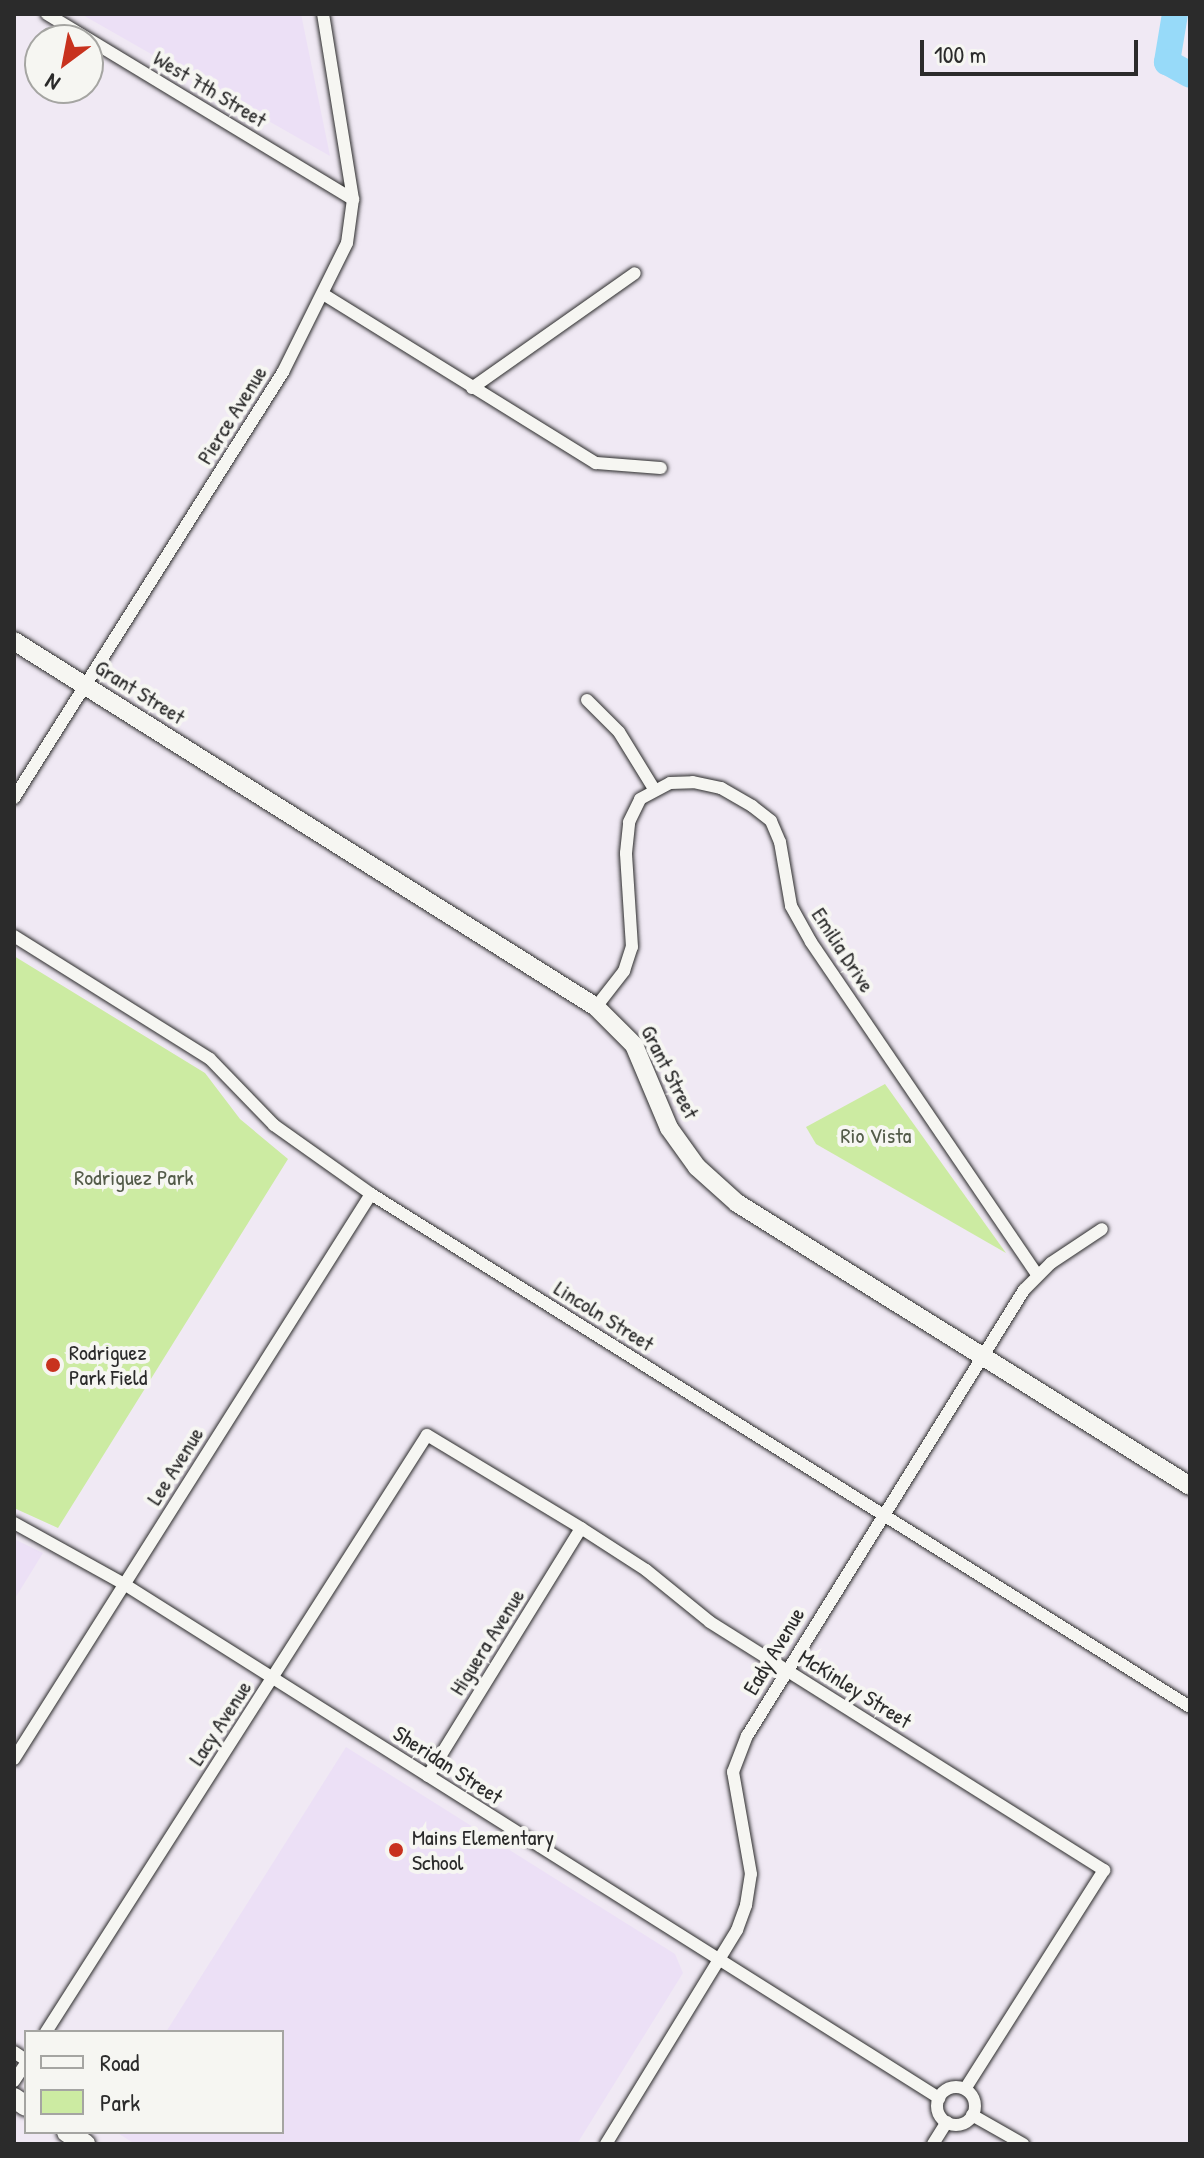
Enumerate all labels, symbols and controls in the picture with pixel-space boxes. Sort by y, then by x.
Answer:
north arrow [24,24,104,104]
scale bar [924,24,1142,74]
text: 100 m [934,38,986,70]
street label: West 7th Street [149,45,271,133]
text: N [39,67,65,98]
street label: Pierce Avenue [191,361,273,469]
street label: Grant Street [90,654,190,730]
street label: Emilia Drive [806,903,880,997]
street label: Grant Street [635,1021,705,1123]
park label: Rio Vista [841,1123,911,1149]
park label: Rodriguez Park [74,1165,194,1191]
street label: Lincoln Street [549,1275,659,1357]
place label: Rodriguez Park Field [69,1339,147,1390]
marker: Rodriguez Park Field [44,1356,62,1374]
street label: Lee Avenue [141,1422,209,1510]
street label: Higuera Avenue [444,1584,530,1700]
street label: Eady Avenue [738,1603,810,1699]
street label: McKinley Street [794,1644,916,1734]
street label: Lacy Avenue [183,1676,257,1770]
street label: Sheridan Street [388,1720,508,1810]
place label: Mains Elementary School [412,1824,554,1876]
marker: Mains Elementary School [387,1841,405,1859]
legend [24,2030,284,2134]
text: Road [100,2046,139,2078]
text: Park [100,2086,140,2118]

